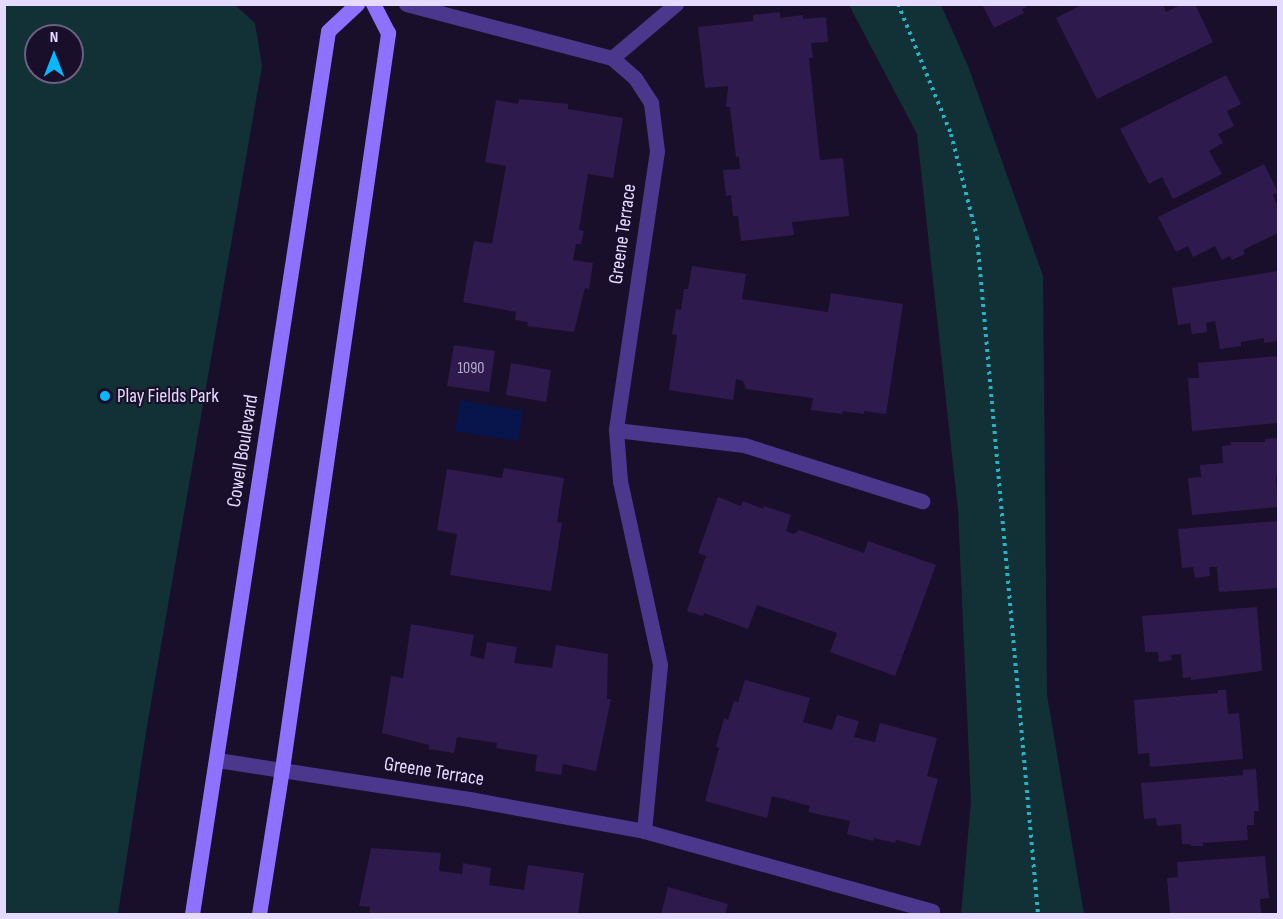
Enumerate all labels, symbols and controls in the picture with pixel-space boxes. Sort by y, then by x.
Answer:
north arrow [24,24,84,84]
text: N [50,28,58,47]
street label: Greene Terrace [604,182,642,286]
house number: 1090 [458,359,484,379]
place label: Play Fields Park [117,384,219,408]
marker: Play Fields Park [98,389,112,403]
street label: Cowell Boulevard [222,393,264,509]
street label: Greene Terrace [382,752,486,792]

